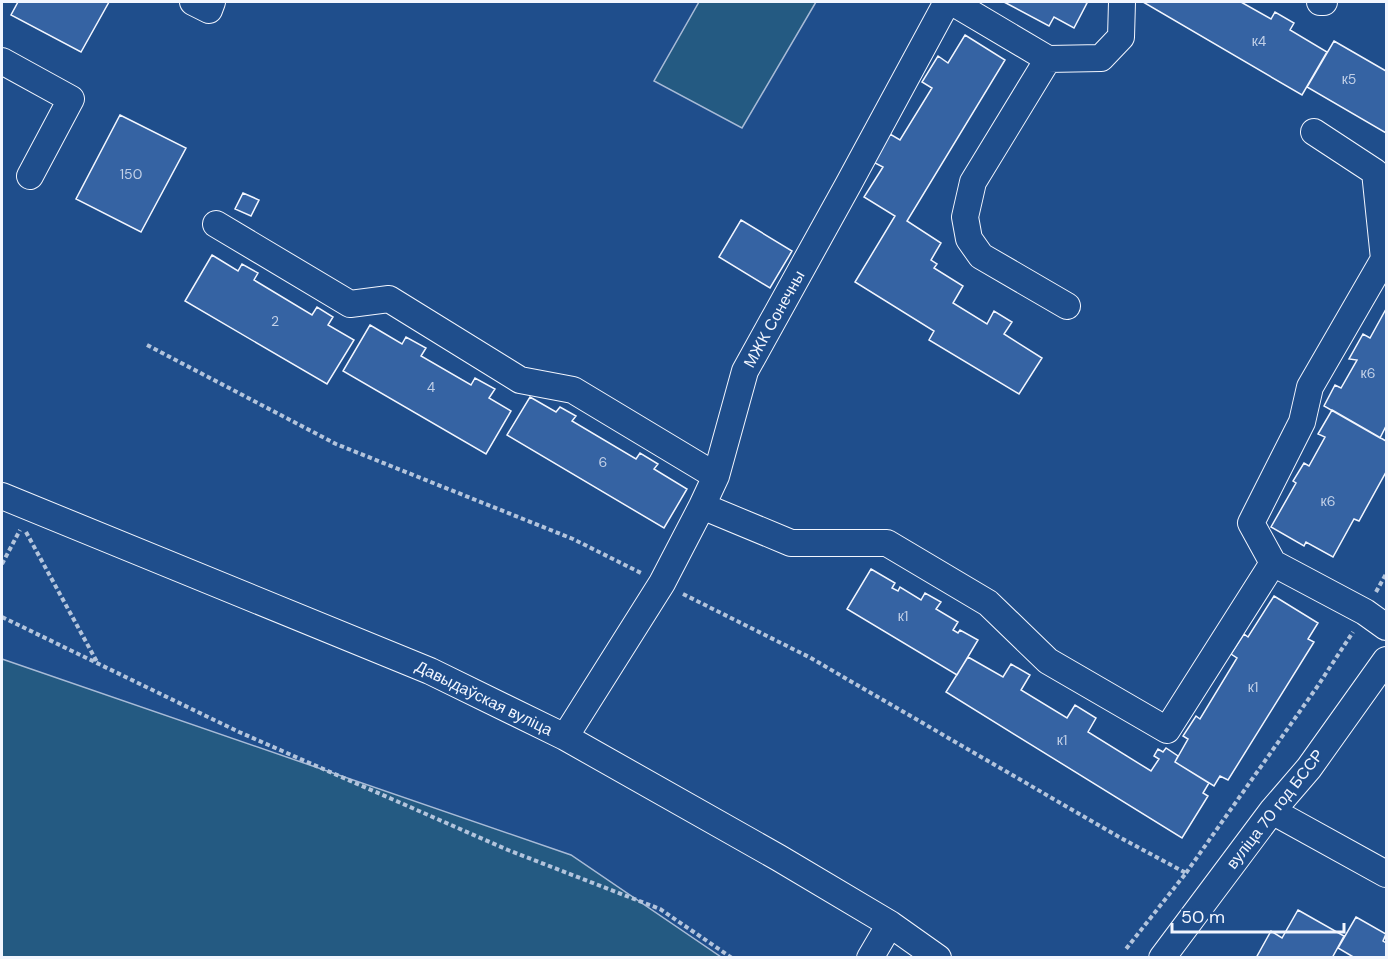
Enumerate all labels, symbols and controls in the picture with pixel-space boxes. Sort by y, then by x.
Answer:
house number: к4 [1252,32,1267,50]
house number: к5 [1342,70,1356,88]
house number: 150 [120,165,142,183]
street label: МЖК Сонечны [739,267,809,371]
house number: 2 [271,312,279,330]
house number: к6 [1361,364,1375,382]
house number: 4 [427,378,436,396]
house number: 6 [599,453,607,471]
house number: к6 [1321,492,1335,510]
house number: к1 [898,607,908,625]
street label: Давыдаўская вуліца [412,656,556,740]
house number: к1 [1248,678,1258,696]
house number: к1 [1057,731,1067,749]
street label: вуліца 70 год БССР [1222,745,1328,873]
scale bar [1172,896,1344,934]
text: 50 m [1181,905,1225,929]

